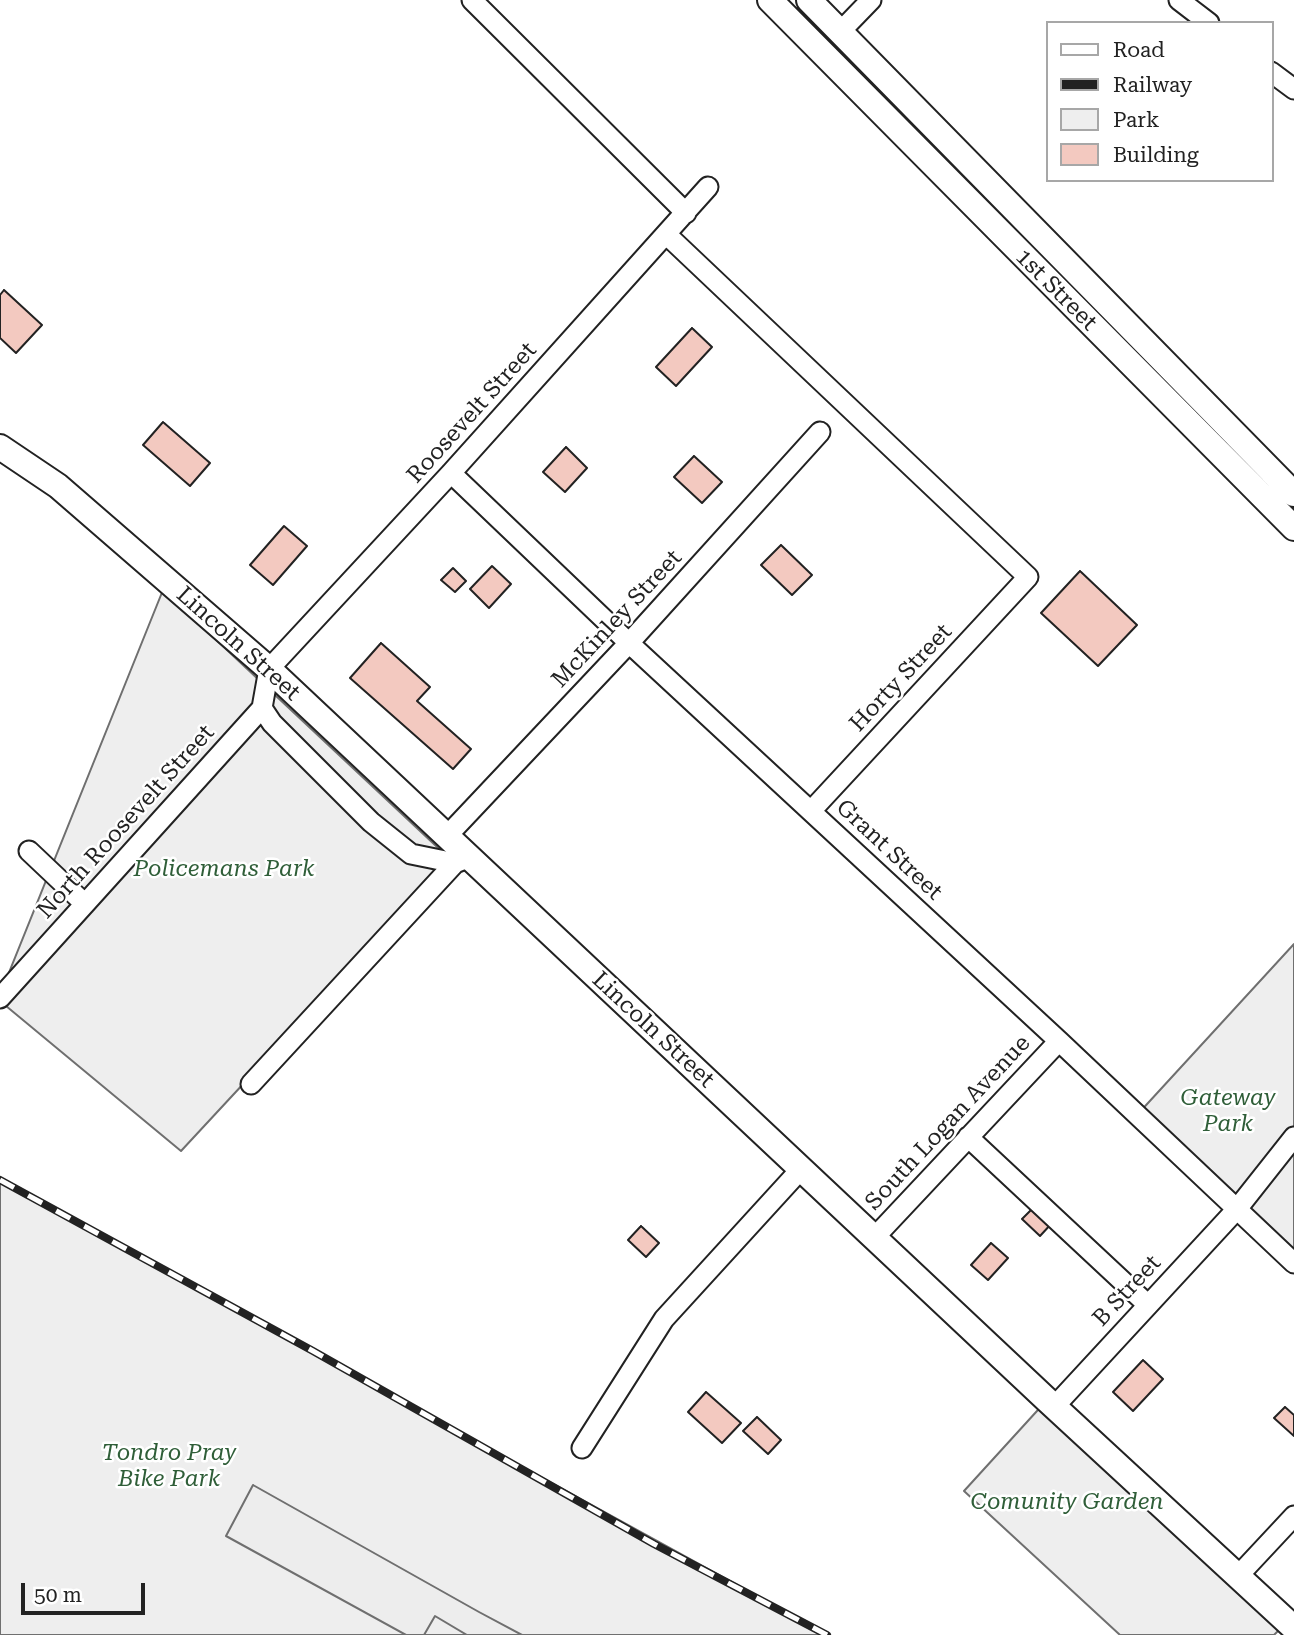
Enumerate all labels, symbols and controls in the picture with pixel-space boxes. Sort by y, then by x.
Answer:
legend [1046,21,1273,182]
text: Road [1113,38,1165,62]
text: Railway [1113,73,1192,97]
text: Park [1113,108,1159,132]
text: Building [1113,143,1199,167]
street label: 1st Street [1009,243,1103,337]
street label: Roosevelt Street [402,337,542,489]
street label: McKinley Street [546,544,688,694]
street label: Lincoln Street [170,581,306,707]
street label: Horty Street [844,618,958,738]
street label: North Roosevelt Street [32,719,220,925]
street label: Grant Street [830,794,948,906]
park label: Policemans Park [134,855,314,883]
street label: Lincoln Street [586,966,720,1094]
street label: South Logan Avenue [860,1030,1036,1216]
park label: Gateway Park [1181,1084,1275,1138]
street label: B Street [1087,1250,1167,1332]
park label: Tondro Pray Bike Park [102,1439,236,1493]
park label: Comunity Garden [970,1488,1164,1516]
scale bar [24,1568,149,1612]
text: 50 m [34,1583,82,1607]

